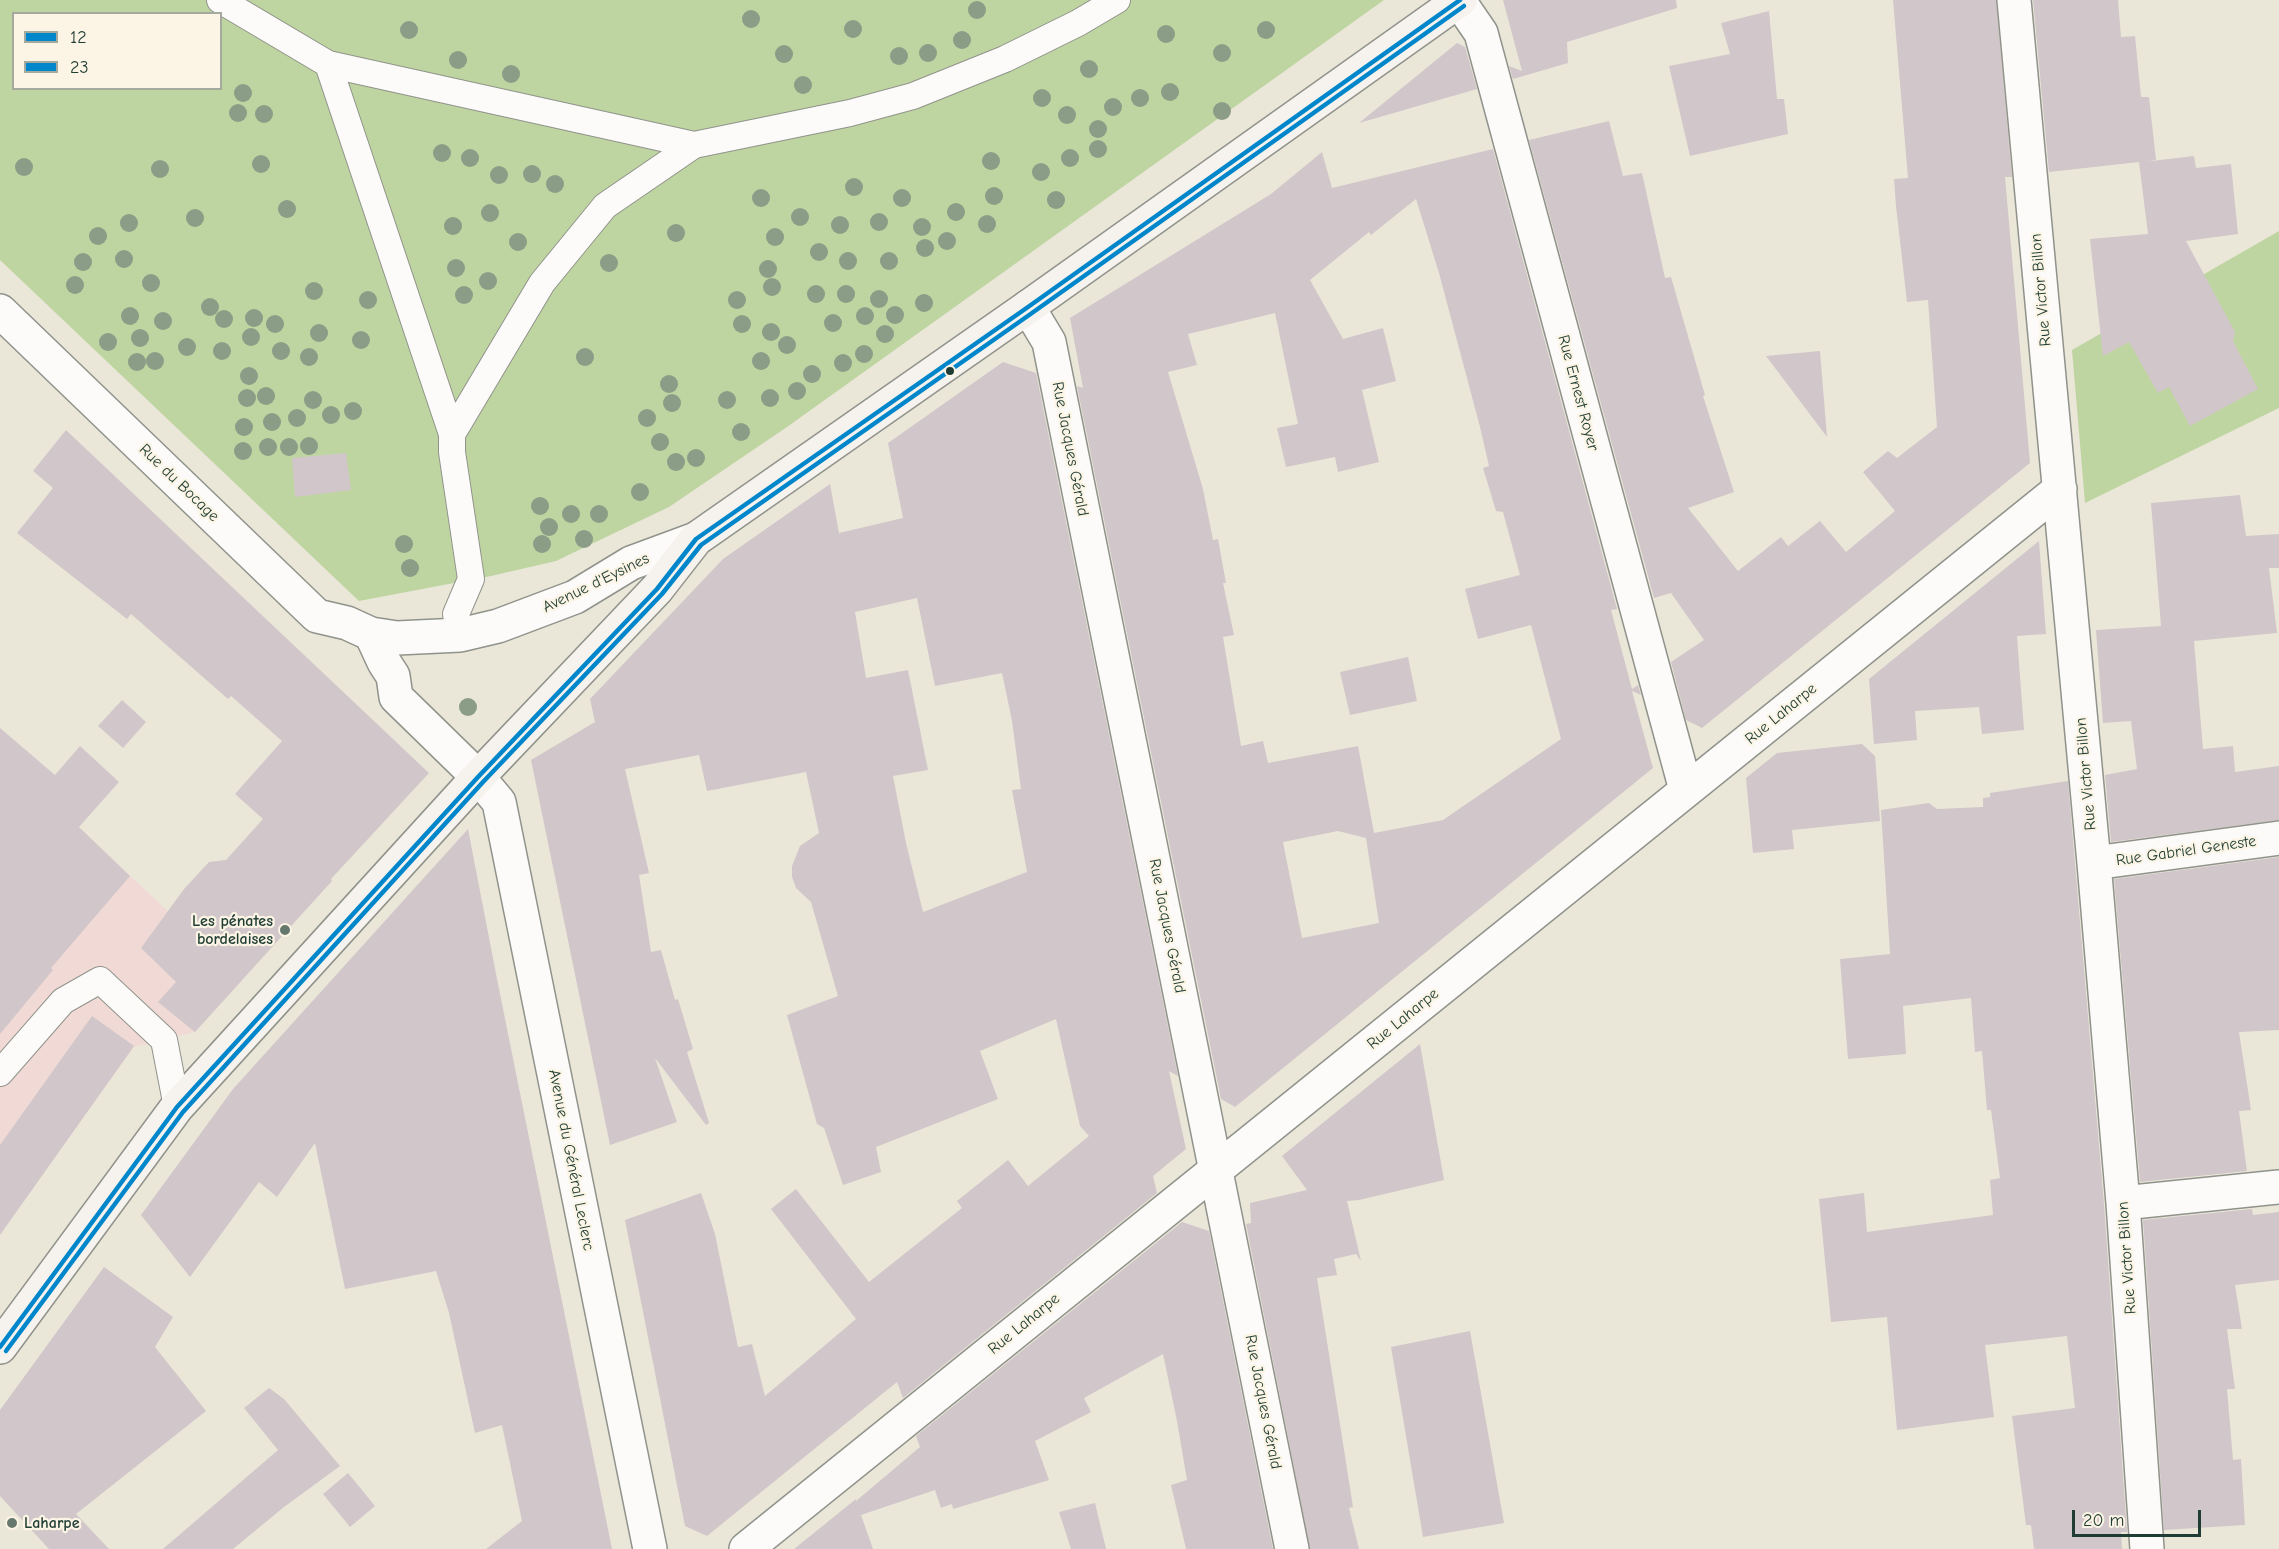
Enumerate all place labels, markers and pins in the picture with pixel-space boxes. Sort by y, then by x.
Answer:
unlabelled marker [944,365,956,377]
place label: Les pénates bordelaises [192,911,273,949]
marker: Les pénates bordelaises [278,923,292,937]
place label: Laharpe [24,1513,80,1533]
marker: Laharpe [5,1516,19,1530]

